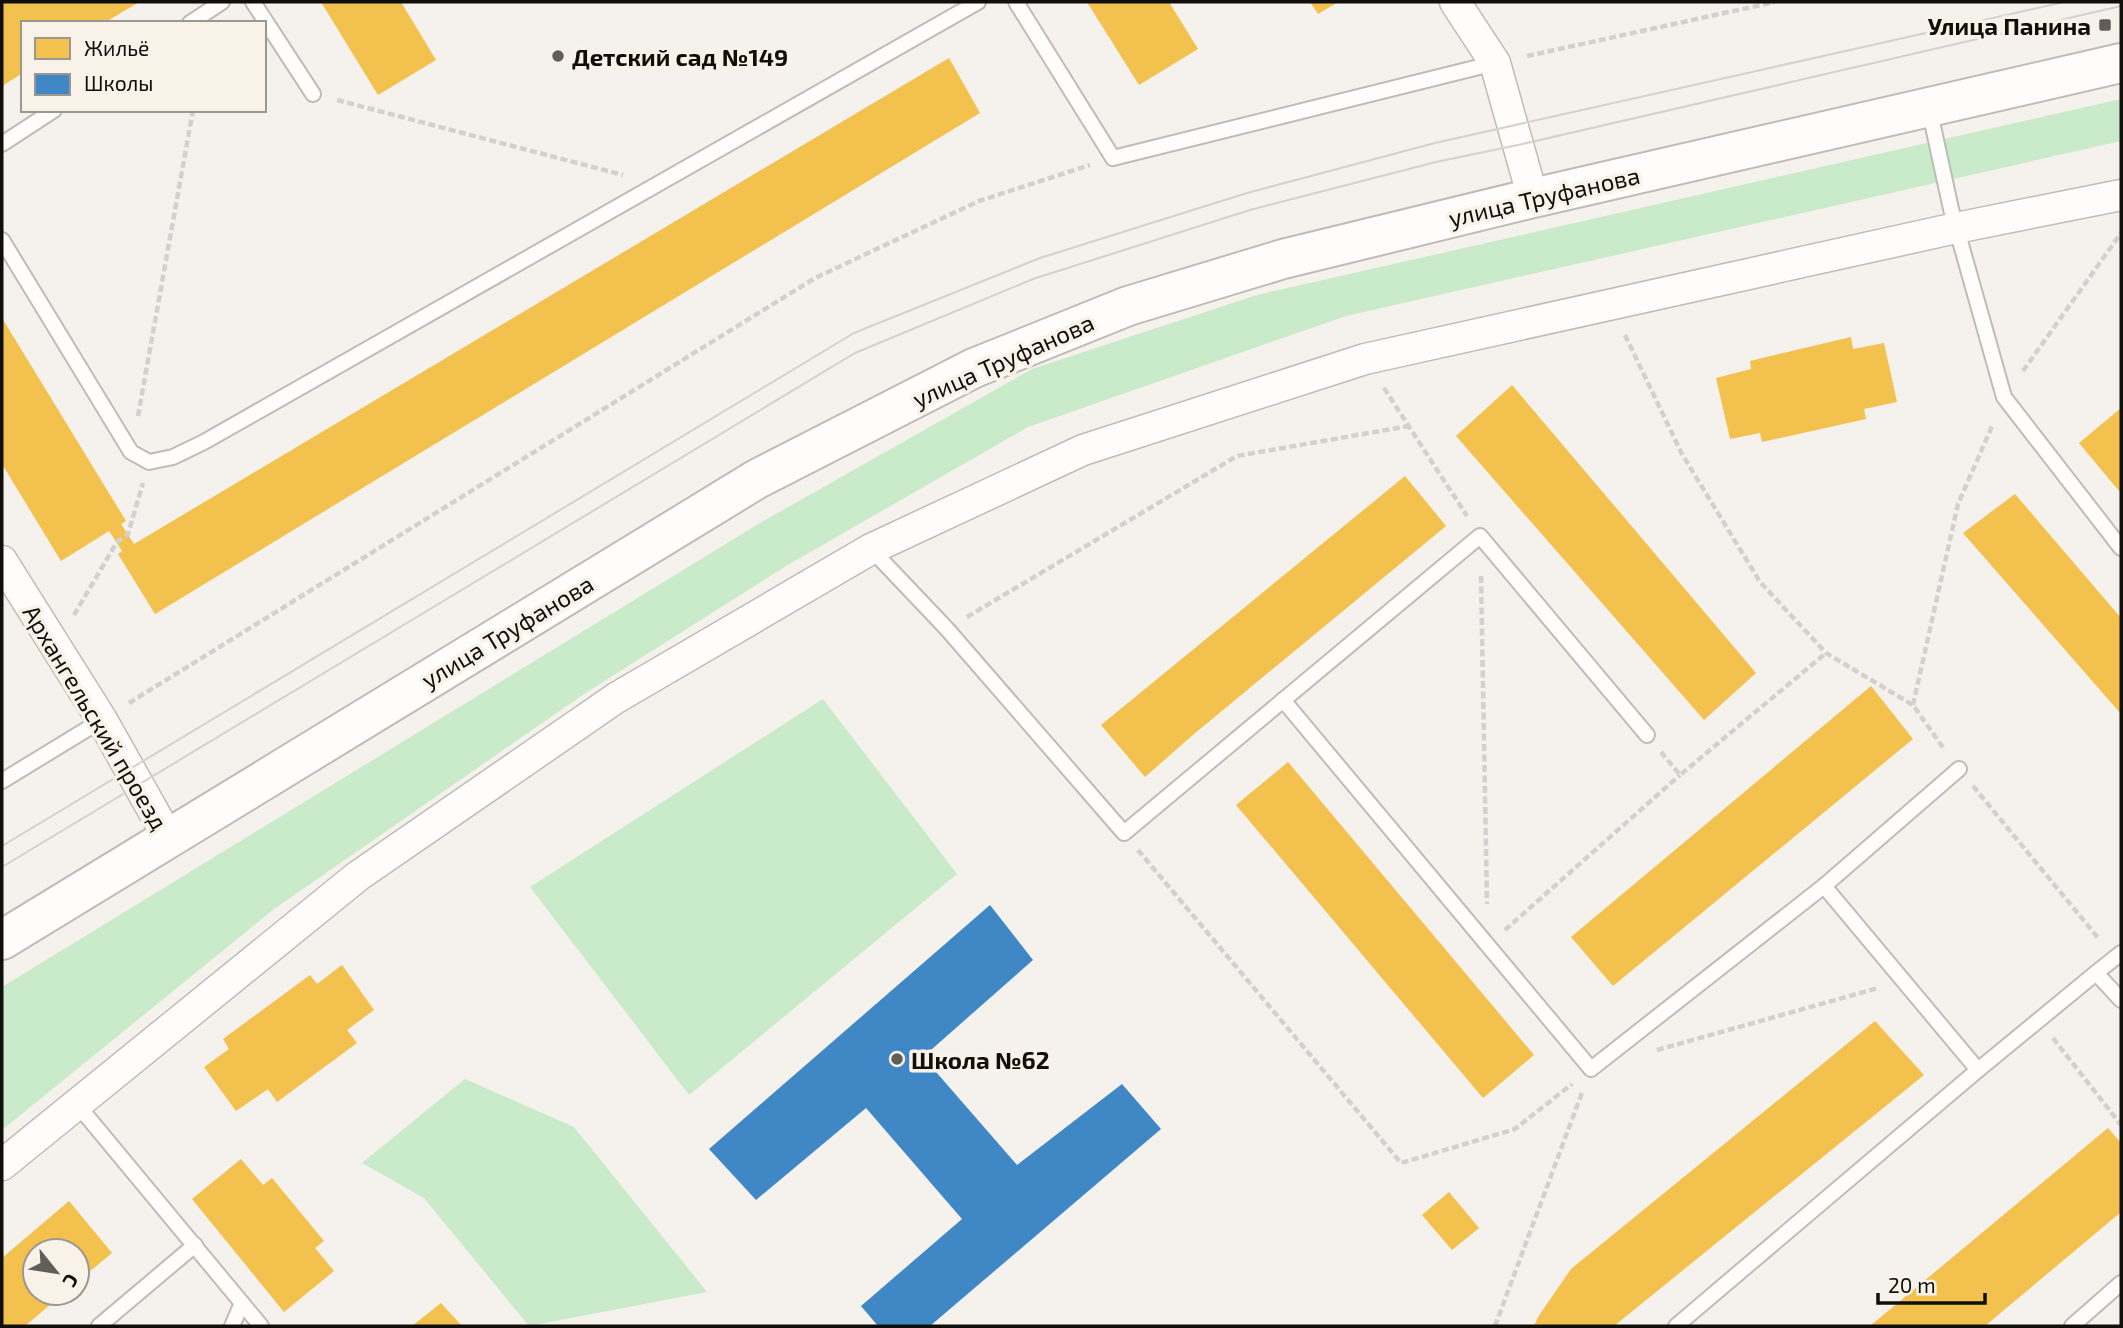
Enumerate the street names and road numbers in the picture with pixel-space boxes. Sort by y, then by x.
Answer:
street label: улица Труфанова [1446,160,1643,233]
street label: улица Труфанова [908,307,1099,414]
street label: улица Труфанова [416,568,599,695]
street label: Архангельский проезд [17,599,175,835]

